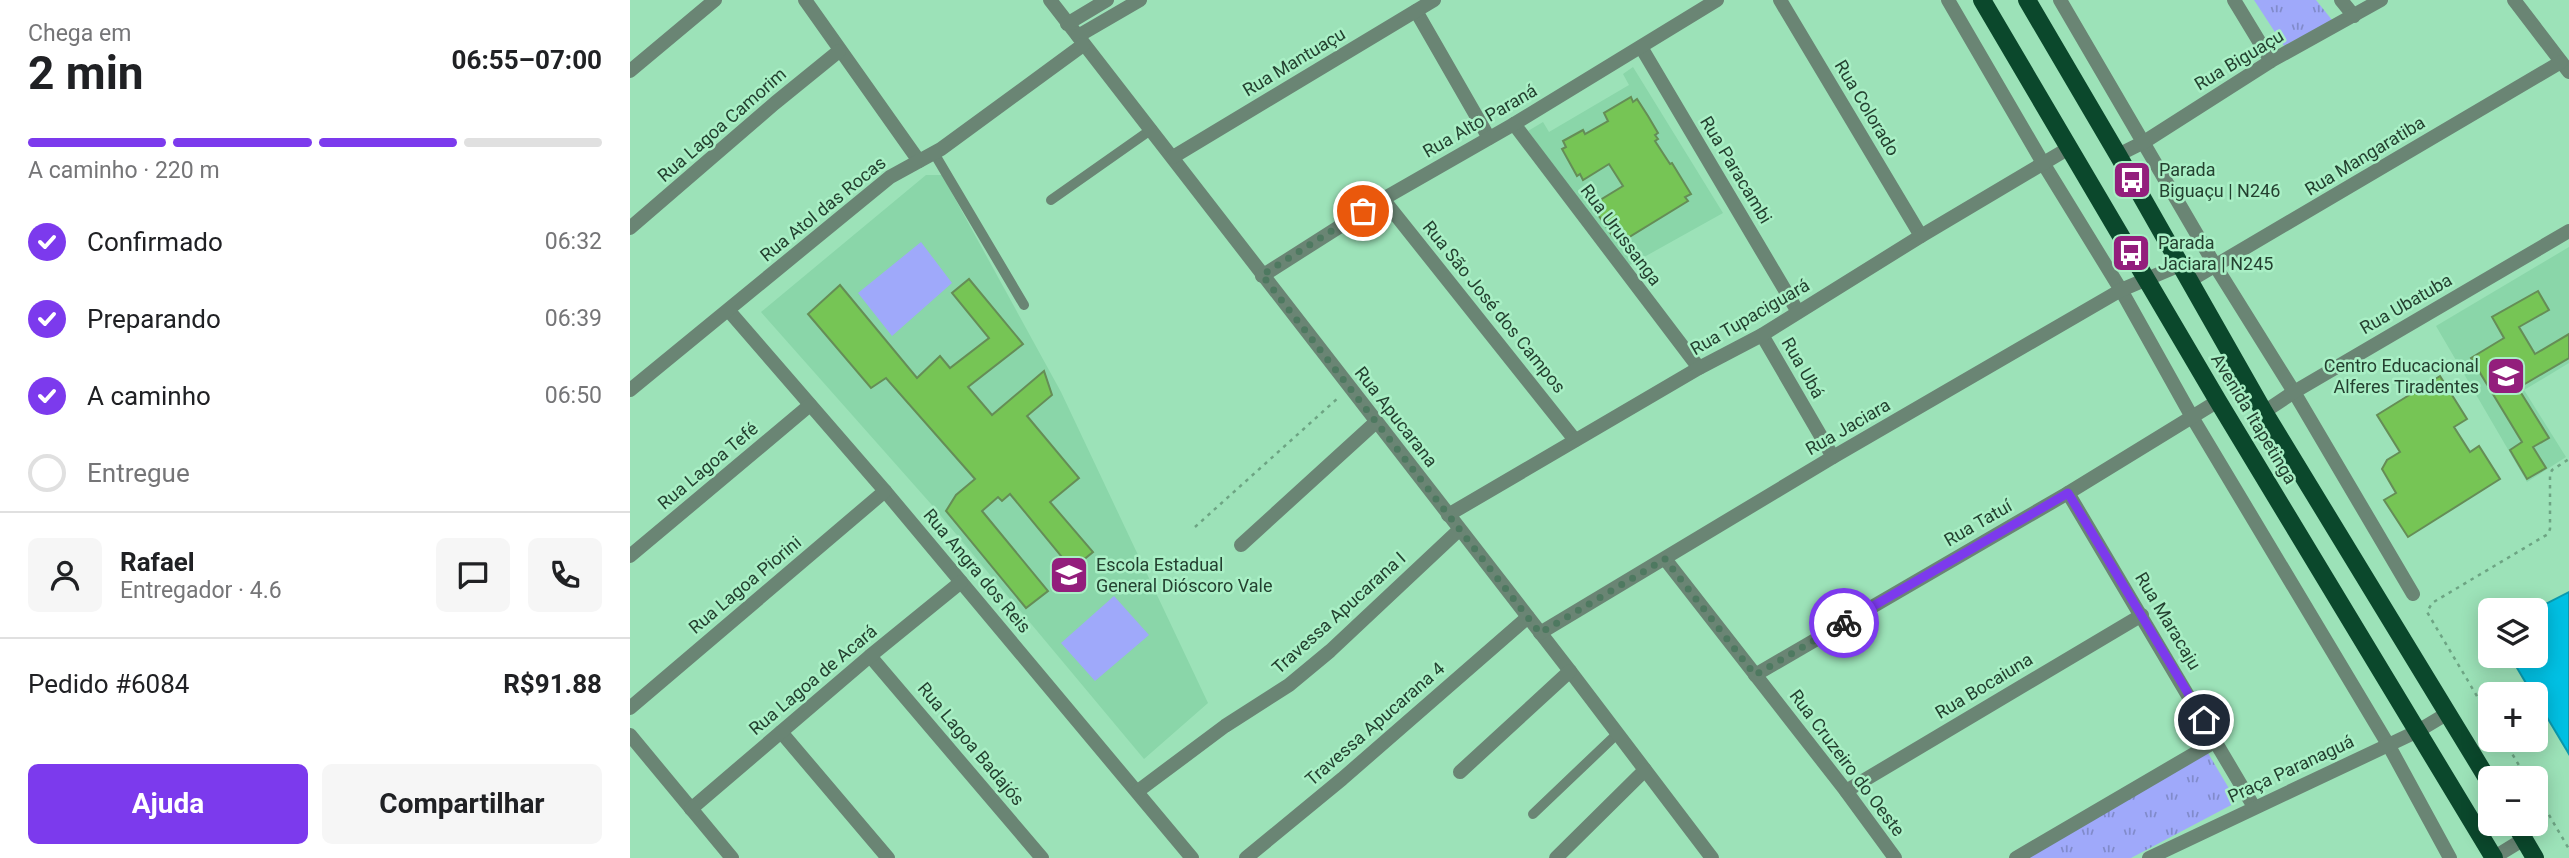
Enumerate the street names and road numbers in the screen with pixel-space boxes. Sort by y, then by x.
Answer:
street label: Rua Mantuaçu [1239,23,1349,100]
street label: Rua Biguaçu [2190,25,2287,94]
street label: Rua Colorado [1831,56,1904,159]
street label: Rua Lagoa Camorim [653,63,790,186]
street label: Rua Alto Paraná [1419,79,1540,162]
street label: Rua Mangaratiba [2301,111,2429,200]
street label: Rua Paracambi [1696,112,1777,227]
street label: Rua Atol das Rocas [756,152,890,266]
street label: Rua Urussanga [1577,180,1666,289]
street label: Rua São José dos Campos [1419,216,1570,397]
street label: Rua Ubatuba [2356,269,2455,338]
street label: Rua Tupaciguará [1687,274,1813,359]
street label: Rua Ubá [1778,334,1829,402]
street label: Avenida Itapetinga [2207,350,2302,488]
street label: Rua Apucarana [1351,362,1442,471]
street label: Rua Jaciara [1802,394,1894,459]
street label: Rua Lagoa Tefé [653,418,762,514]
street label: Rua Tatuí [1940,495,2016,550]
street label: Rua Angra dos Reis [919,504,1035,637]
street label: Rua Lagoa Piorini [684,532,805,638]
street label: Travessa Apucarana I [1268,547,1410,678]
street label: Rua Maracaju [2131,568,2206,673]
street label: Rua Lagoa de Acará [745,620,881,739]
street label: Rua Bocaiuna [1931,648,2036,723]
street label: Travessa Apucarana 4 [1301,658,1448,790]
street label: Rua Lagoa Badajós [914,678,1029,809]
street label: Rua Cruzeiro do Oeste [1785,685,1909,840]
street label: Praça Paranaguá [2224,730,2357,807]

